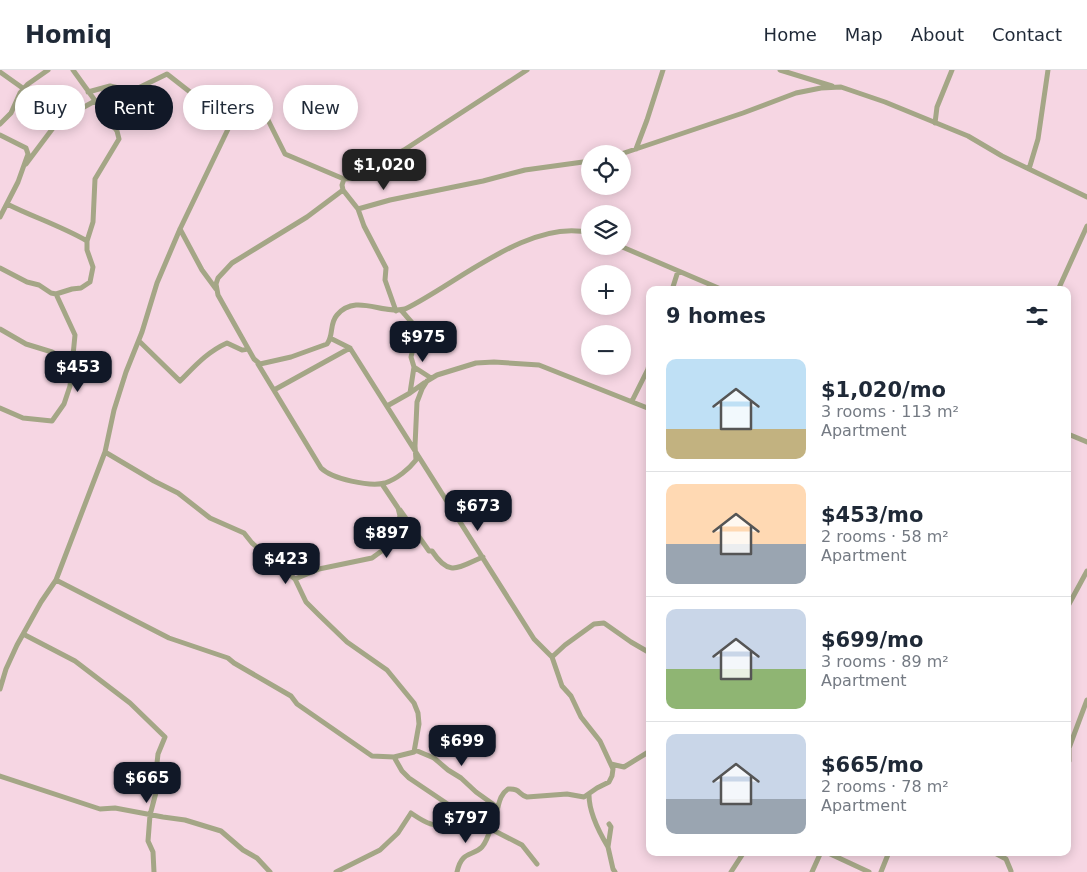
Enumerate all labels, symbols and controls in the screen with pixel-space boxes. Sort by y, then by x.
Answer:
text: Homiq [25,21,112,49]
text: Home [764,24,817,45]
text: Map [845,24,883,45]
text: About [911,24,964,45]
text: Contact [992,24,1062,45]
chip: Buy [15,85,85,130]
chip: Rent [95,85,173,130]
chip: Filters [183,85,273,130]
chip: New [283,85,358,130]
map controls [581,145,631,375]
button: locate [581,145,631,195]
pin: $1,020 [343,148,425,191]
text: $1,020 [353,155,415,174]
button: layers [581,205,631,255]
button: + [581,265,631,315]
icon: filters [1023,302,1051,330]
text: 9 homes [666,304,766,328]
pin: $975 [393,320,453,363]
button: − [581,325,631,375]
text: $975 [401,327,445,346]
pin: $453 [48,350,108,393]
text: $453 [56,357,100,376]
text: $1,020/mo [821,378,946,402]
icon: home [706,379,766,439]
text: 3 rooms · 113 m² [821,402,959,421]
text: Apartment [821,421,907,440]
pin: $673 [448,490,508,532]
text: $673 [456,496,500,515]
text: $453/mo [821,503,923,527]
icon: home [706,504,766,564]
pin: $897 [357,516,417,559]
text: $897 [365,523,409,542]
text: 2 rooms · 58 m² [821,527,949,546]
pin: $423 [256,542,316,585]
text: Apartment [821,546,907,565]
text: $423 [264,549,308,568]
text: $699/mo [821,628,923,652]
icon: home [706,629,766,689]
text: 3 rooms · 89 m² [821,652,949,671]
text: Apartment [821,671,907,690]
pin: $699 [432,724,492,767]
text: $699 [440,731,484,750]
text: $665/mo [821,753,923,777]
icon: home [706,754,766,814]
pin: $665 [117,762,177,804]
text: $665 [125,768,169,787]
text: 2 rooms · 78 m² [821,777,949,796]
text: Apartment [821,796,907,815]
pin: $797 [436,802,496,844]
text: $797 [444,808,488,827]

